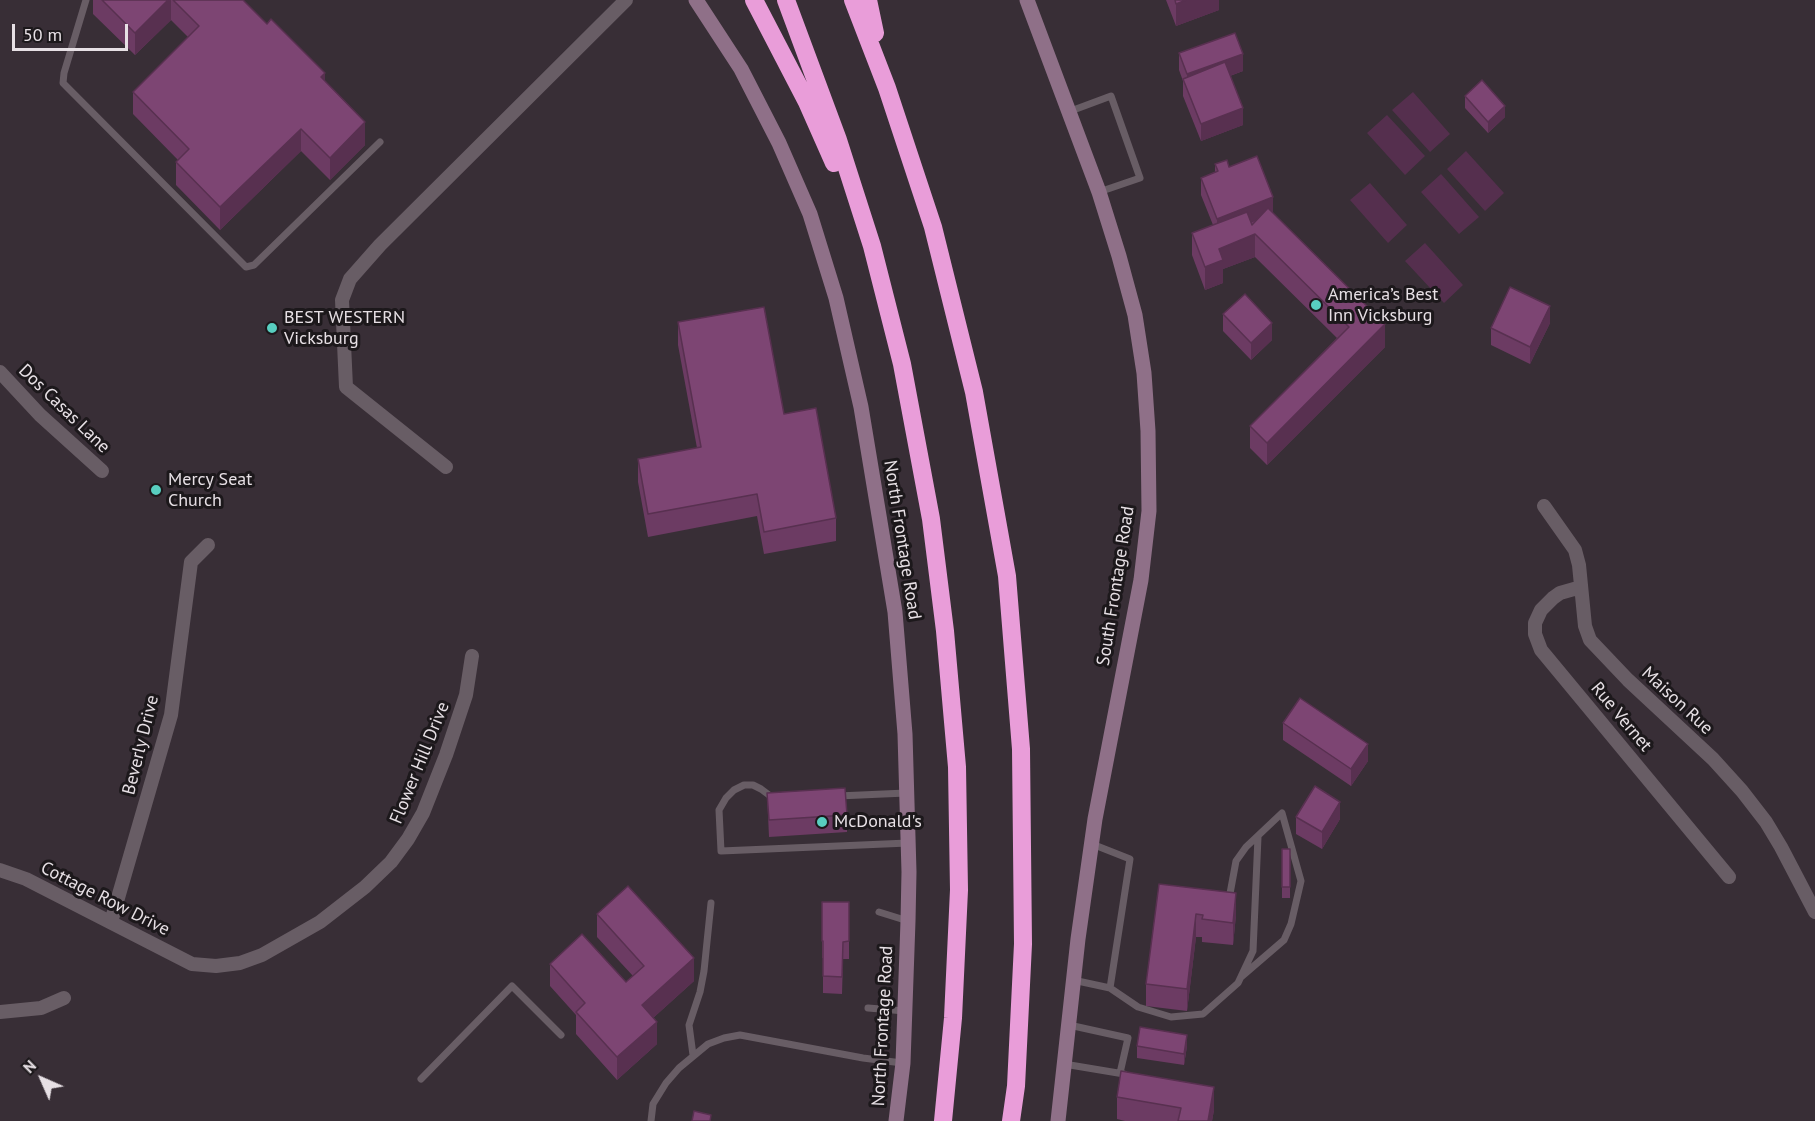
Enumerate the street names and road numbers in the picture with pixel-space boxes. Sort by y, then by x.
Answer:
street label: Dos Casas Lane [14,360,114,458]
street label: North Frontage Road [879,459,925,621]
street label: South Frontage Road [1093,505,1139,667]
street label: Maison Rue [1637,663,1717,739]
street label: Rue Vernet [1586,678,1656,756]
street label: Beverly Drive [118,693,164,797]
street label: Flower Hill Drive [386,699,454,827]
street label: Cottage Row Drive [37,857,173,941]
street label: North Frontage Road [868,945,898,1107]

